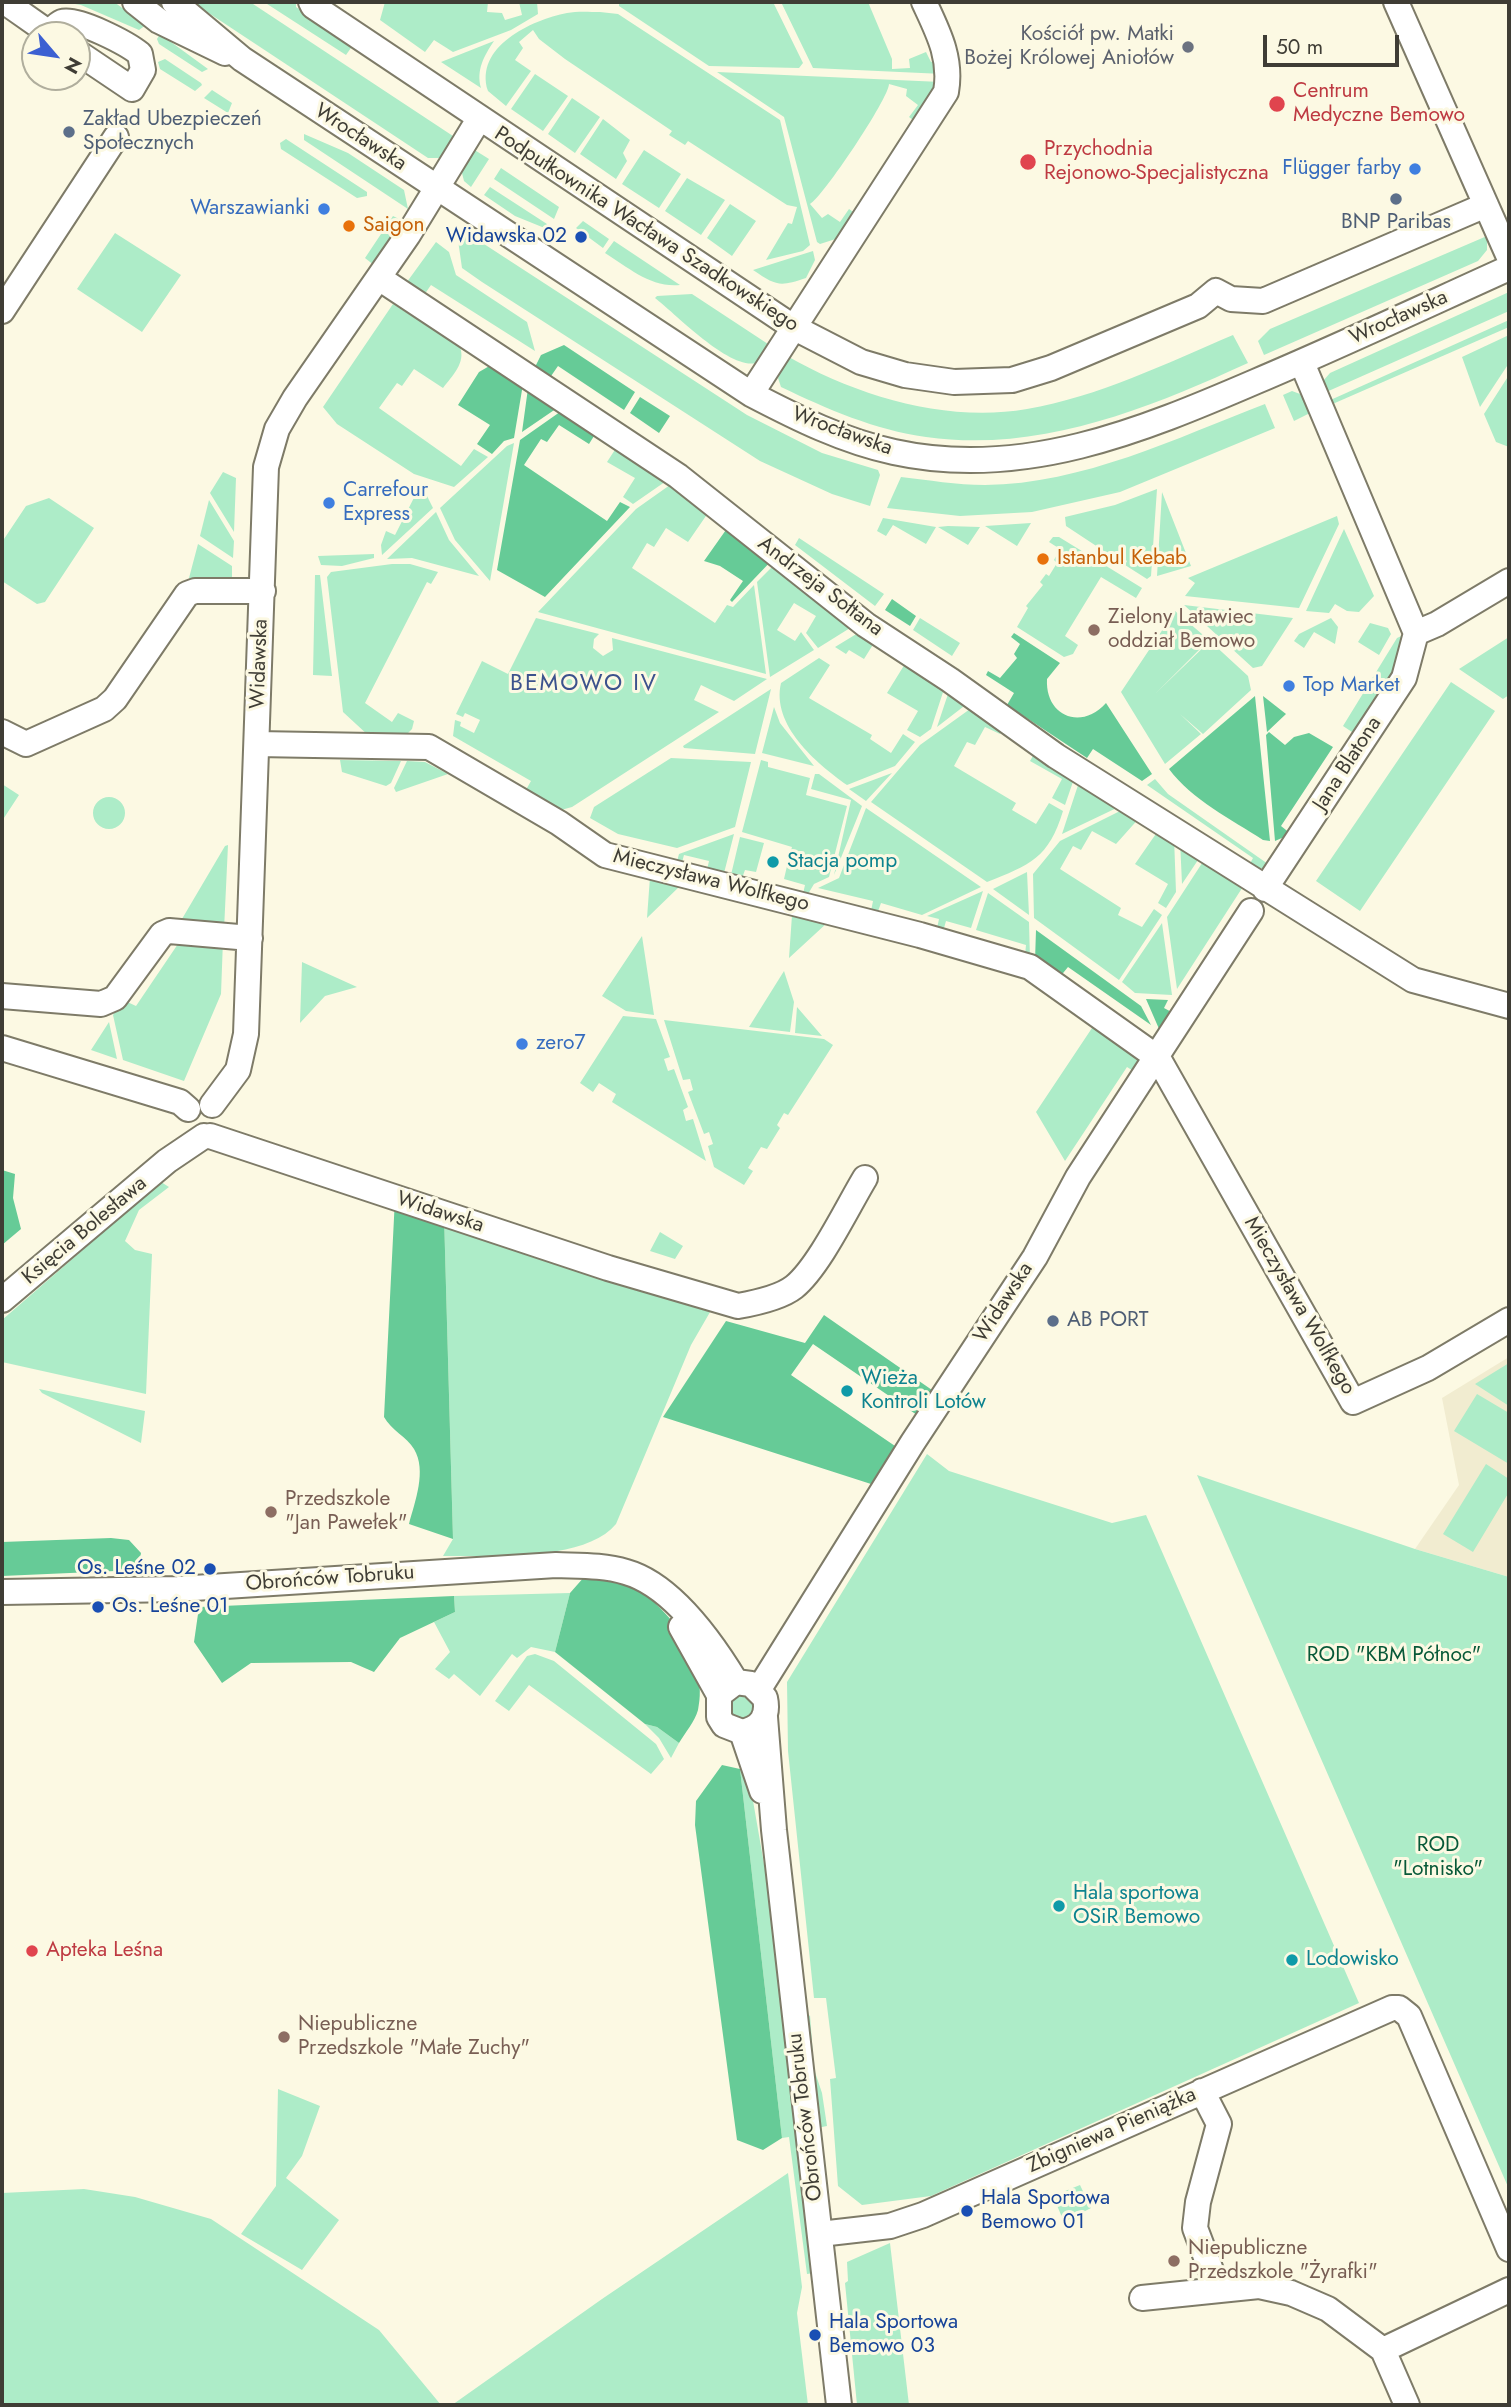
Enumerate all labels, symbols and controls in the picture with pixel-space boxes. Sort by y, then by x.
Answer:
north arrow [21,21,91,91]
scale bar [1266,21,1402,65]
place label: Kościół pw. Matki Bożej Królowej Aniołów [964,22,1174,72]
text: 50 m [1276,32,1323,62]
marker: Kościół pw. Matki Bożej Królowej Aniołów [1180,39,1196,55]
text: N [58,52,89,79]
place label: Centrum Medyczne Bemowo [1293,79,1465,129]
marker: Centrum Medyczne Bemowo [1267,94,1287,114]
street label: Wrocławska [309,99,411,177]
place label: Zakład Ubezpieczeń Społecznych [83,107,262,157]
street label: Podpułkownika Wacława Szadkowskiego [489,122,803,338]
marker: Zakład Ubezpieczeń Społecznych [61,124,77,140]
place label: Przychodnia Rejonowo-Specjalistyczna [1044,137,1269,187]
marker: Przychodnia Rejonowo-Specjalistyczna [1018,152,1038,172]
place label: Flügger farby [1282,156,1401,182]
marker: Flügger farby [1407,161,1423,177]
marker: BNP Paribas [1388,191,1404,207]
place label: Warszawianki [190,196,310,222]
marker: Warszawianki [316,201,332,217]
place label: BNP Paribas [1341,210,1451,236]
place label: Saigon [363,213,425,239]
marker: Saigon [341,218,357,234]
place label: Widawska 02 [446,224,567,250]
marker: Widawska 02 [573,229,589,245]
street label: Wrocławska [1346,285,1452,351]
street label: Wrocławska [789,402,895,462]
place label: Carrefour Express [343,478,428,528]
marker: Carrefour Express [321,495,337,511]
street label: Andrzeja Sołtana [752,532,888,642]
place label: Istanbul Kebab [1057,546,1187,572]
marker: Istanbul Kebab [1035,551,1051,567]
place label: Zielony Latawiec oddział Bemowo [1108,605,1255,655]
street label: Widawska [246,618,274,710]
marker: Zielony Latawiec oddział Bemowo [1086,622,1102,638]
district label: BEMOWO IV [511,670,657,698]
place label: Top Market [1303,673,1399,699]
marker: Top Market [1281,678,1297,694]
street label: Jana Blatona [1308,712,1388,816]
street label: Mieczysława Wolfkego [610,844,812,918]
place label: Stacja pomp [787,849,897,875]
marker: Stacja pomp [765,854,781,870]
place label: zero7 [536,1031,586,1057]
marker: zero7 [514,1036,530,1052]
street label: Księcia Bolesława [18,1172,152,1290]
street label: Widawska [393,1187,487,1239]
street label: Mieczysława Wolfkego [1238,1213,1360,1399]
street label: Widawska [969,1258,1039,1348]
place label: AB PORT [1067,1308,1149,1334]
marker: AB PORT [1045,1313,1061,1329]
place label: Wieża Kontroli Lotów [861,1366,986,1416]
marker: Wieża Kontroli Lotów [839,1383,855,1399]
place label: Przedszkole "Jan Pawełek" [285,1487,408,1537]
marker: Przedszkole "Jan Pawełek" [263,1504,279,1520]
place label: Os. Leśne 02 [77,1556,196,1582]
marker: Os. Leśne 02 [202,1561,218,1577]
street label: Obrońców Tobruku [245,1561,415,1597]
place label: Os. Leśne 01 [112,1594,229,1620]
marker: Os. Leśne 01 [90,1599,106,1615]
park label: ROD "KBM Północ" [1307,1643,1481,1669]
park label: ROD "Lotnisko" [1393,1833,1483,1883]
place label: Hala sportowa OSiR Bemowo [1073,1881,1200,1931]
marker: Hala sportowa OSiR Bemowo [1051,1898,1067,1914]
place label: Apteka Leśna [46,1938,163,1964]
marker: Apteka Leśna [24,1943,40,1959]
place label: Lodowisko [1306,1947,1399,1973]
marker: Lodowisko [1284,1952,1300,1968]
place label: Niepubliczne Przedszkole "Małe Zuchy" [298,2012,530,2062]
marker: Niepubliczne Przedszkole "Małe Zuchy" [276,2029,292,2045]
street label: Obrońców Tobruku [783,2032,829,2202]
street label: Zbigniewa Pieniążka [1024,2082,1200,2180]
place label: Hala Sportowa Bemowo 01 [981,2186,1110,2236]
marker: Hala Sportowa Bemowo 01 [959,2203,975,2219]
place label: Niepubliczne Przedszkole "Żyrafki" [1188,2236,1378,2286]
marker: Niepubliczne Przedszkole "Żyrafki" [1166,2253,1182,2269]
place label: Hala Sportowa Bemowo 03 [829,2310,958,2360]
marker: Hala Sportowa Bemowo 03 [807,2327,823,2343]

